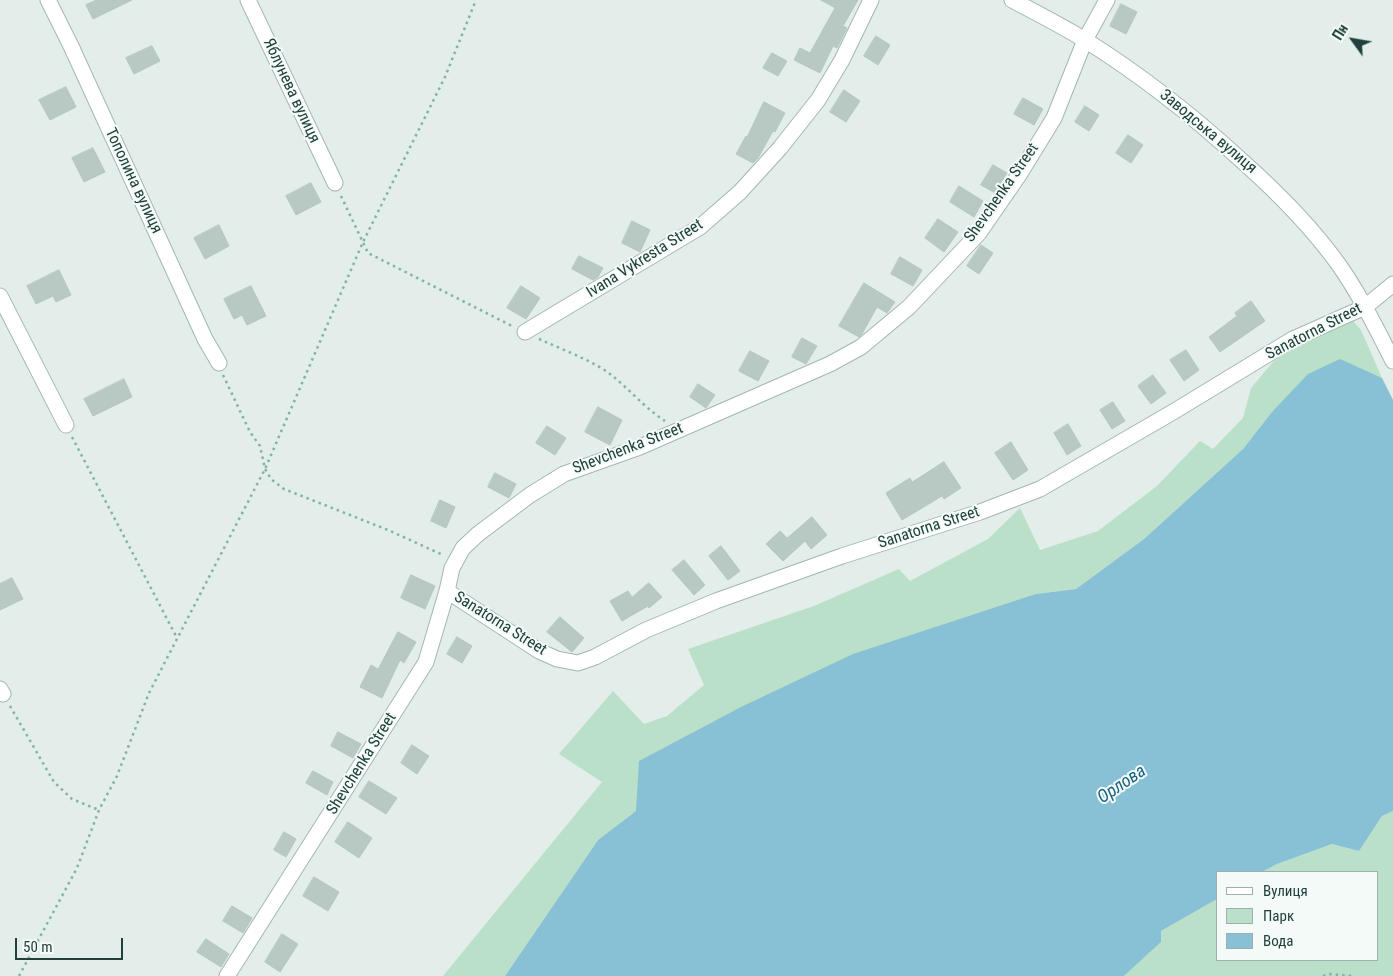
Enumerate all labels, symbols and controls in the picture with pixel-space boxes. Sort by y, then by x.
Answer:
north arrow [1328,15,1378,65]
text: Пн [1329,21,1351,43]
street label: Яблунева вулиця [258,36,324,146]
street label: Заводська вулиця [1156,86,1260,178]
street label: Тополина вулиця [100,125,166,237]
street label: Shevchenka Street [961,140,1043,246]
street label: Ivana Vykresta Street [583,216,707,302]
street label: Sanatorna Street [1263,300,1365,364]
street label: Shevchenka Street [570,419,686,479]
street label: Sanatorna Street [876,503,982,553]
street label: Sanatorna Street [450,588,550,660]
street label: Shevchenka Street [323,709,401,819]
water label: Орлова [1094,761,1150,809]
legend [1216,871,1378,961]
text: Вулиця [1263,882,1308,900]
text: Парк [1263,907,1294,925]
scale bar [18,928,125,960]
text: Вода [1263,932,1293,950]
text: 50 m [23,938,53,956]

